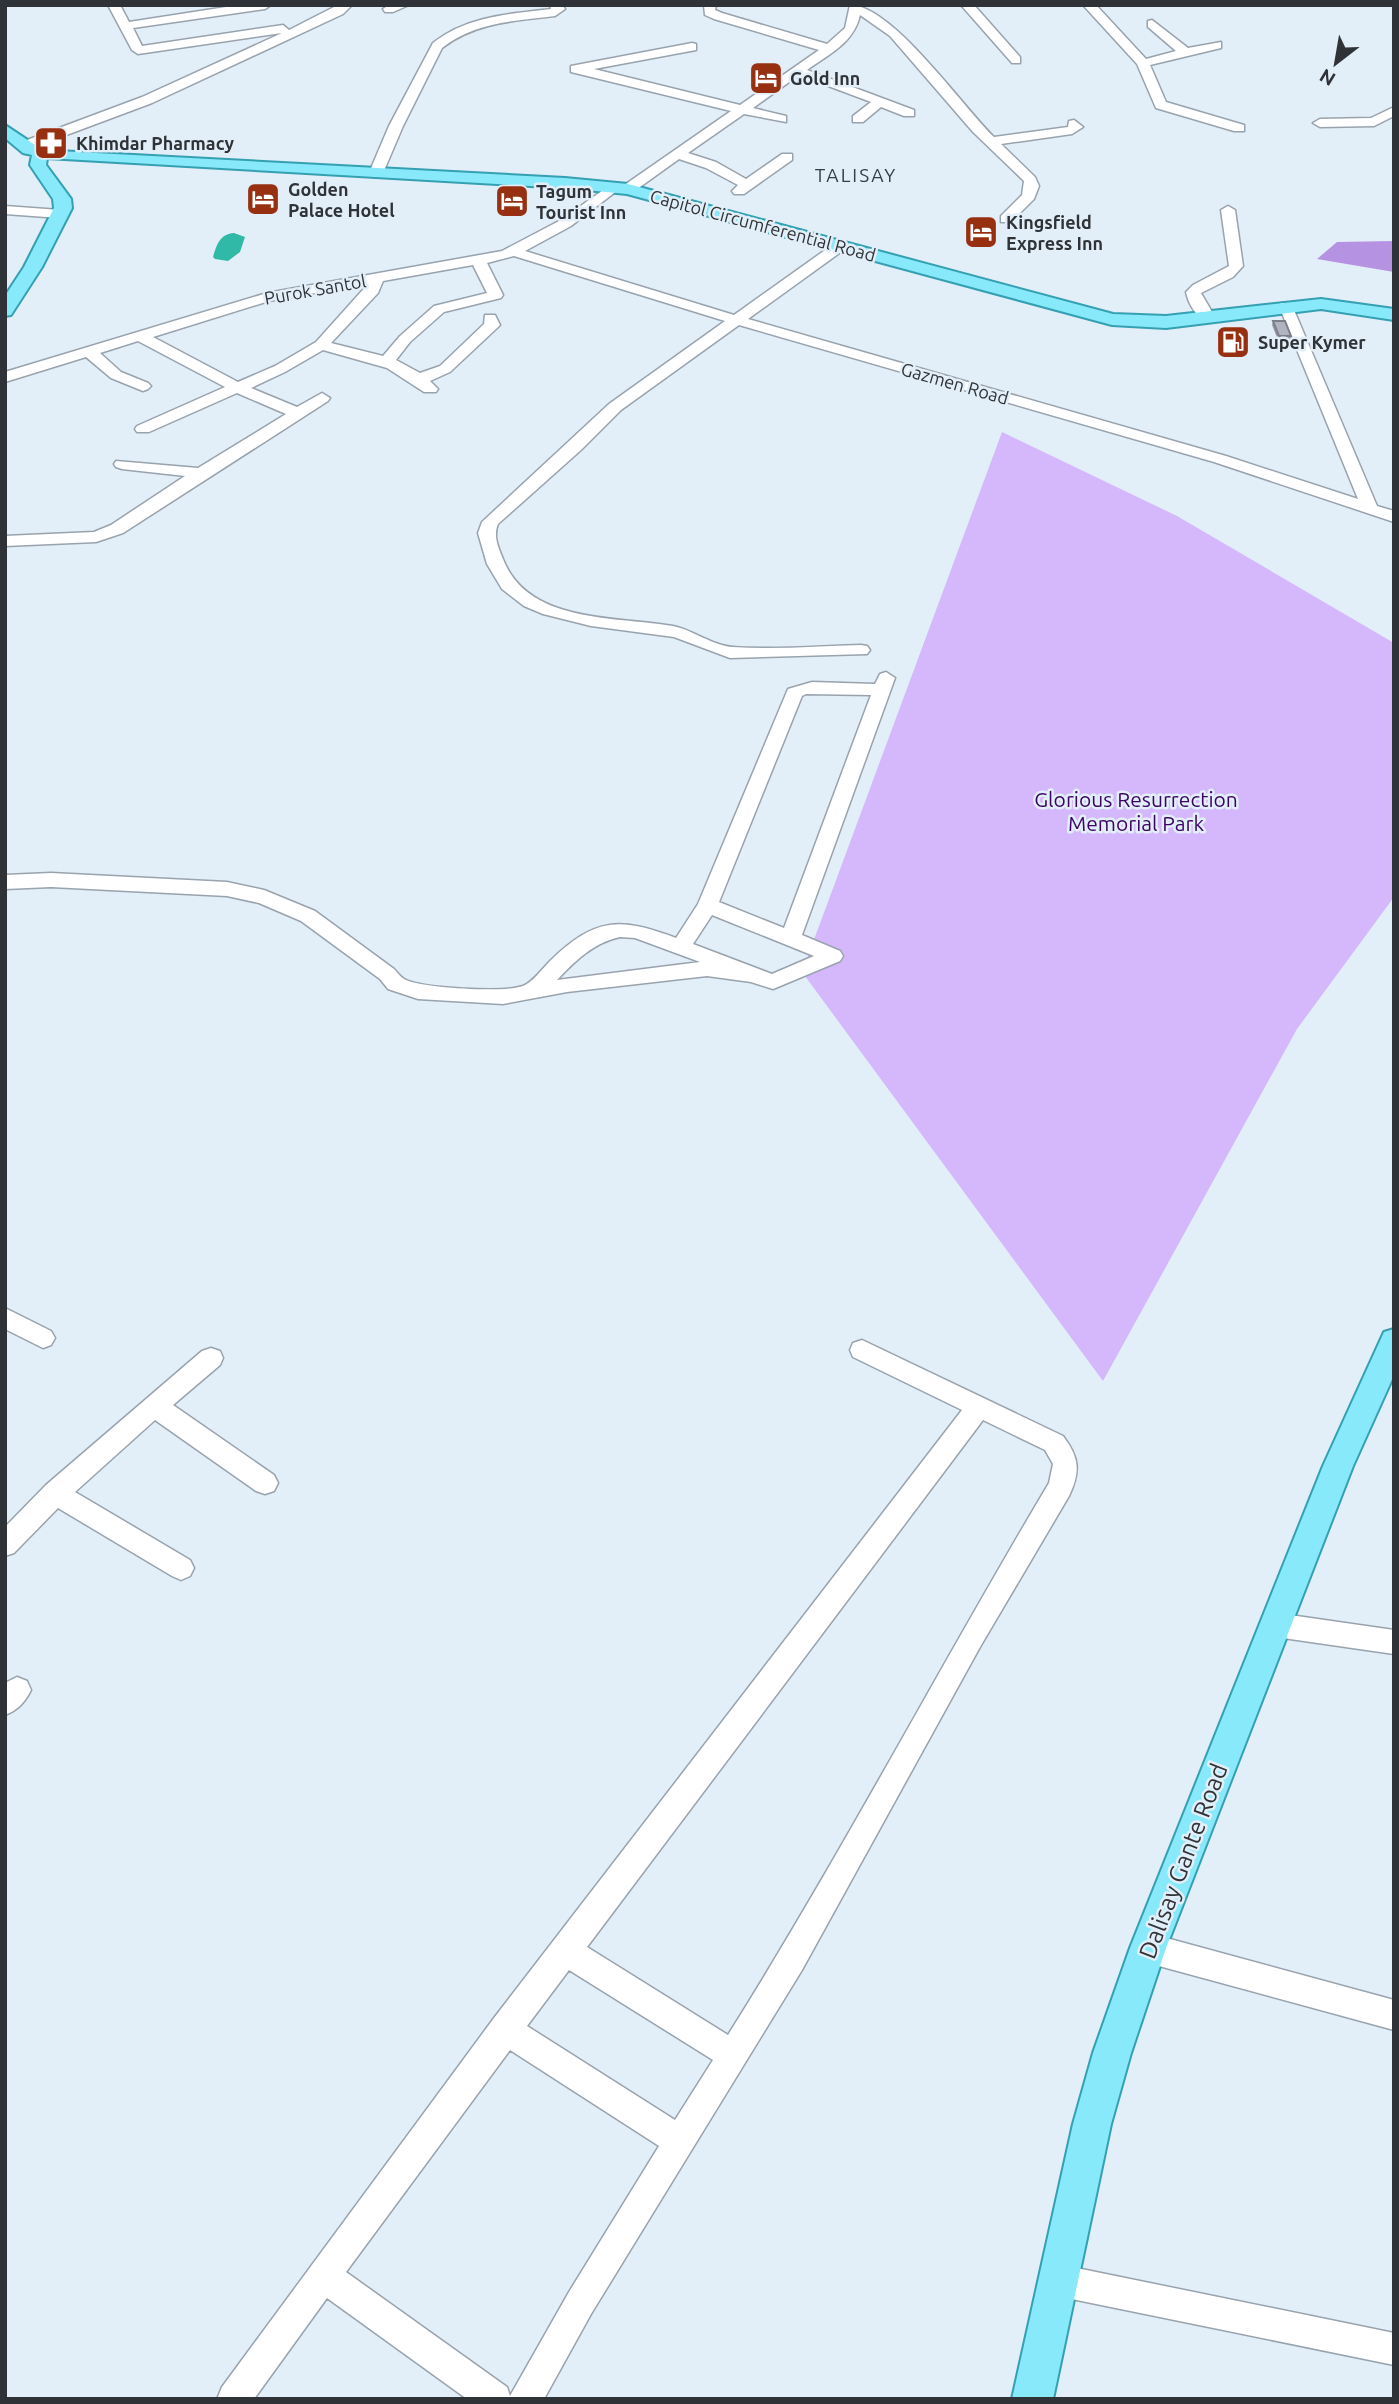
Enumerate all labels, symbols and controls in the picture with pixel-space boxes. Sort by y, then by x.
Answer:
north arrow [1301,28,1371,98]
hotel icon: Gold Inn [747,59,785,97]
text: N [1315,64,1339,91]
place label: Gold Inn [790,68,860,88]
pharmacy icon: Khimdar Pharmacy [32,124,70,162]
place label: Khimdar Pharmacy [76,133,235,153]
district label: TALISAY [815,164,897,186]
place label: Golden Palace Hotel [288,179,395,220]
hotel icon: Golden Palace Hotel [244,180,282,218]
place label: Tagum Tourist Inn [536,181,626,222]
hotel icon: Tagum Tourist Inn [493,182,531,220]
street label: Capitol Circumferential Road [648,185,878,265]
place label: Kingsfield Express Inn [1006,212,1103,253]
hotel icon: Kingsfield Express Inn [962,213,1000,251]
street label: Purok Santol [263,270,368,308]
fuel station icon: Super Kymer [1214,323,1252,361]
place label: Super Kymer [1258,332,1366,352]
street label: Gazmen Road [899,358,1011,408]
park label: Glorious Resurrection Memorial Park [1034,787,1238,835]
street label: Dalisay Gante Road [1133,1760,1233,1962]

